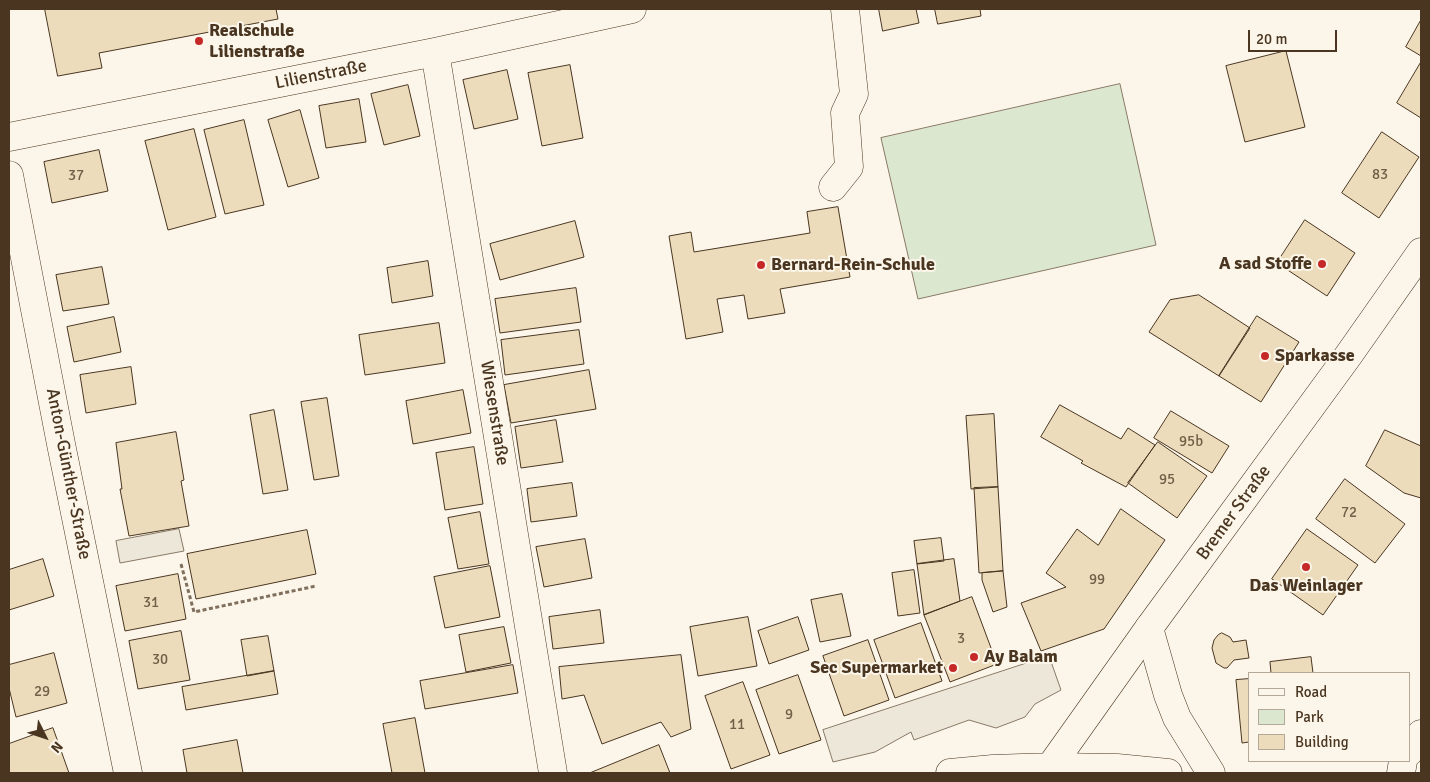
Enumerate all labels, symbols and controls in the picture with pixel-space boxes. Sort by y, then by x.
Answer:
place label: Realschule Lilienstraße [209,20,305,62]
scale bar [1250,20,1339,52]
text: 20 m [1256,30,1287,48]
marker: Realschule Lilienstraße [193,35,205,47]
street label: Lilienstraße [273,56,369,94]
house number: 83 [1372,166,1388,184]
house number: 37 [68,167,84,185]
place label: A sad Stoffe [1219,253,1312,275]
place label: Bernard-Rein-Schule [771,254,935,276]
marker: A sad Stoffe [1316,258,1328,270]
marker: Bernard-Rein-Schule [755,259,767,271]
place label: Sparkasse [1275,345,1355,367]
marker: Sparkasse [1259,350,1271,362]
street label: Wiesenstraße [475,359,513,467]
street label: Anton-Günther-Straße [41,387,95,561]
house number: 95b [1179,433,1203,451]
street label: Bremer Straße [1192,461,1276,565]
house number: 95 [1159,471,1175,489]
house number: 72 [1341,504,1357,522]
marker: Das Weinlager [1300,561,1312,573]
house number: 99 [1089,571,1105,589]
place label: Das Weinlager [1249,575,1363,597]
house number: 31 [143,594,159,612]
house number: 3 [957,630,965,648]
place label: Ay Balam [984,646,1058,668]
house number: 30 [152,651,168,669]
marker: Ay Balam [968,651,980,663]
place label: Sec Supermarket [810,657,943,679]
marker: Sec Supermarket [947,662,959,674]
legend [1248,672,1410,762]
house number: 29 [34,683,50,701]
text: Road [1295,683,1327,701]
house number: 9 [785,706,793,724]
text: Park [1295,708,1324,726]
north arrow [20,712,70,762]
house number: 11 [729,716,745,734]
text: Building [1295,733,1349,751]
text: N [47,738,66,756]

